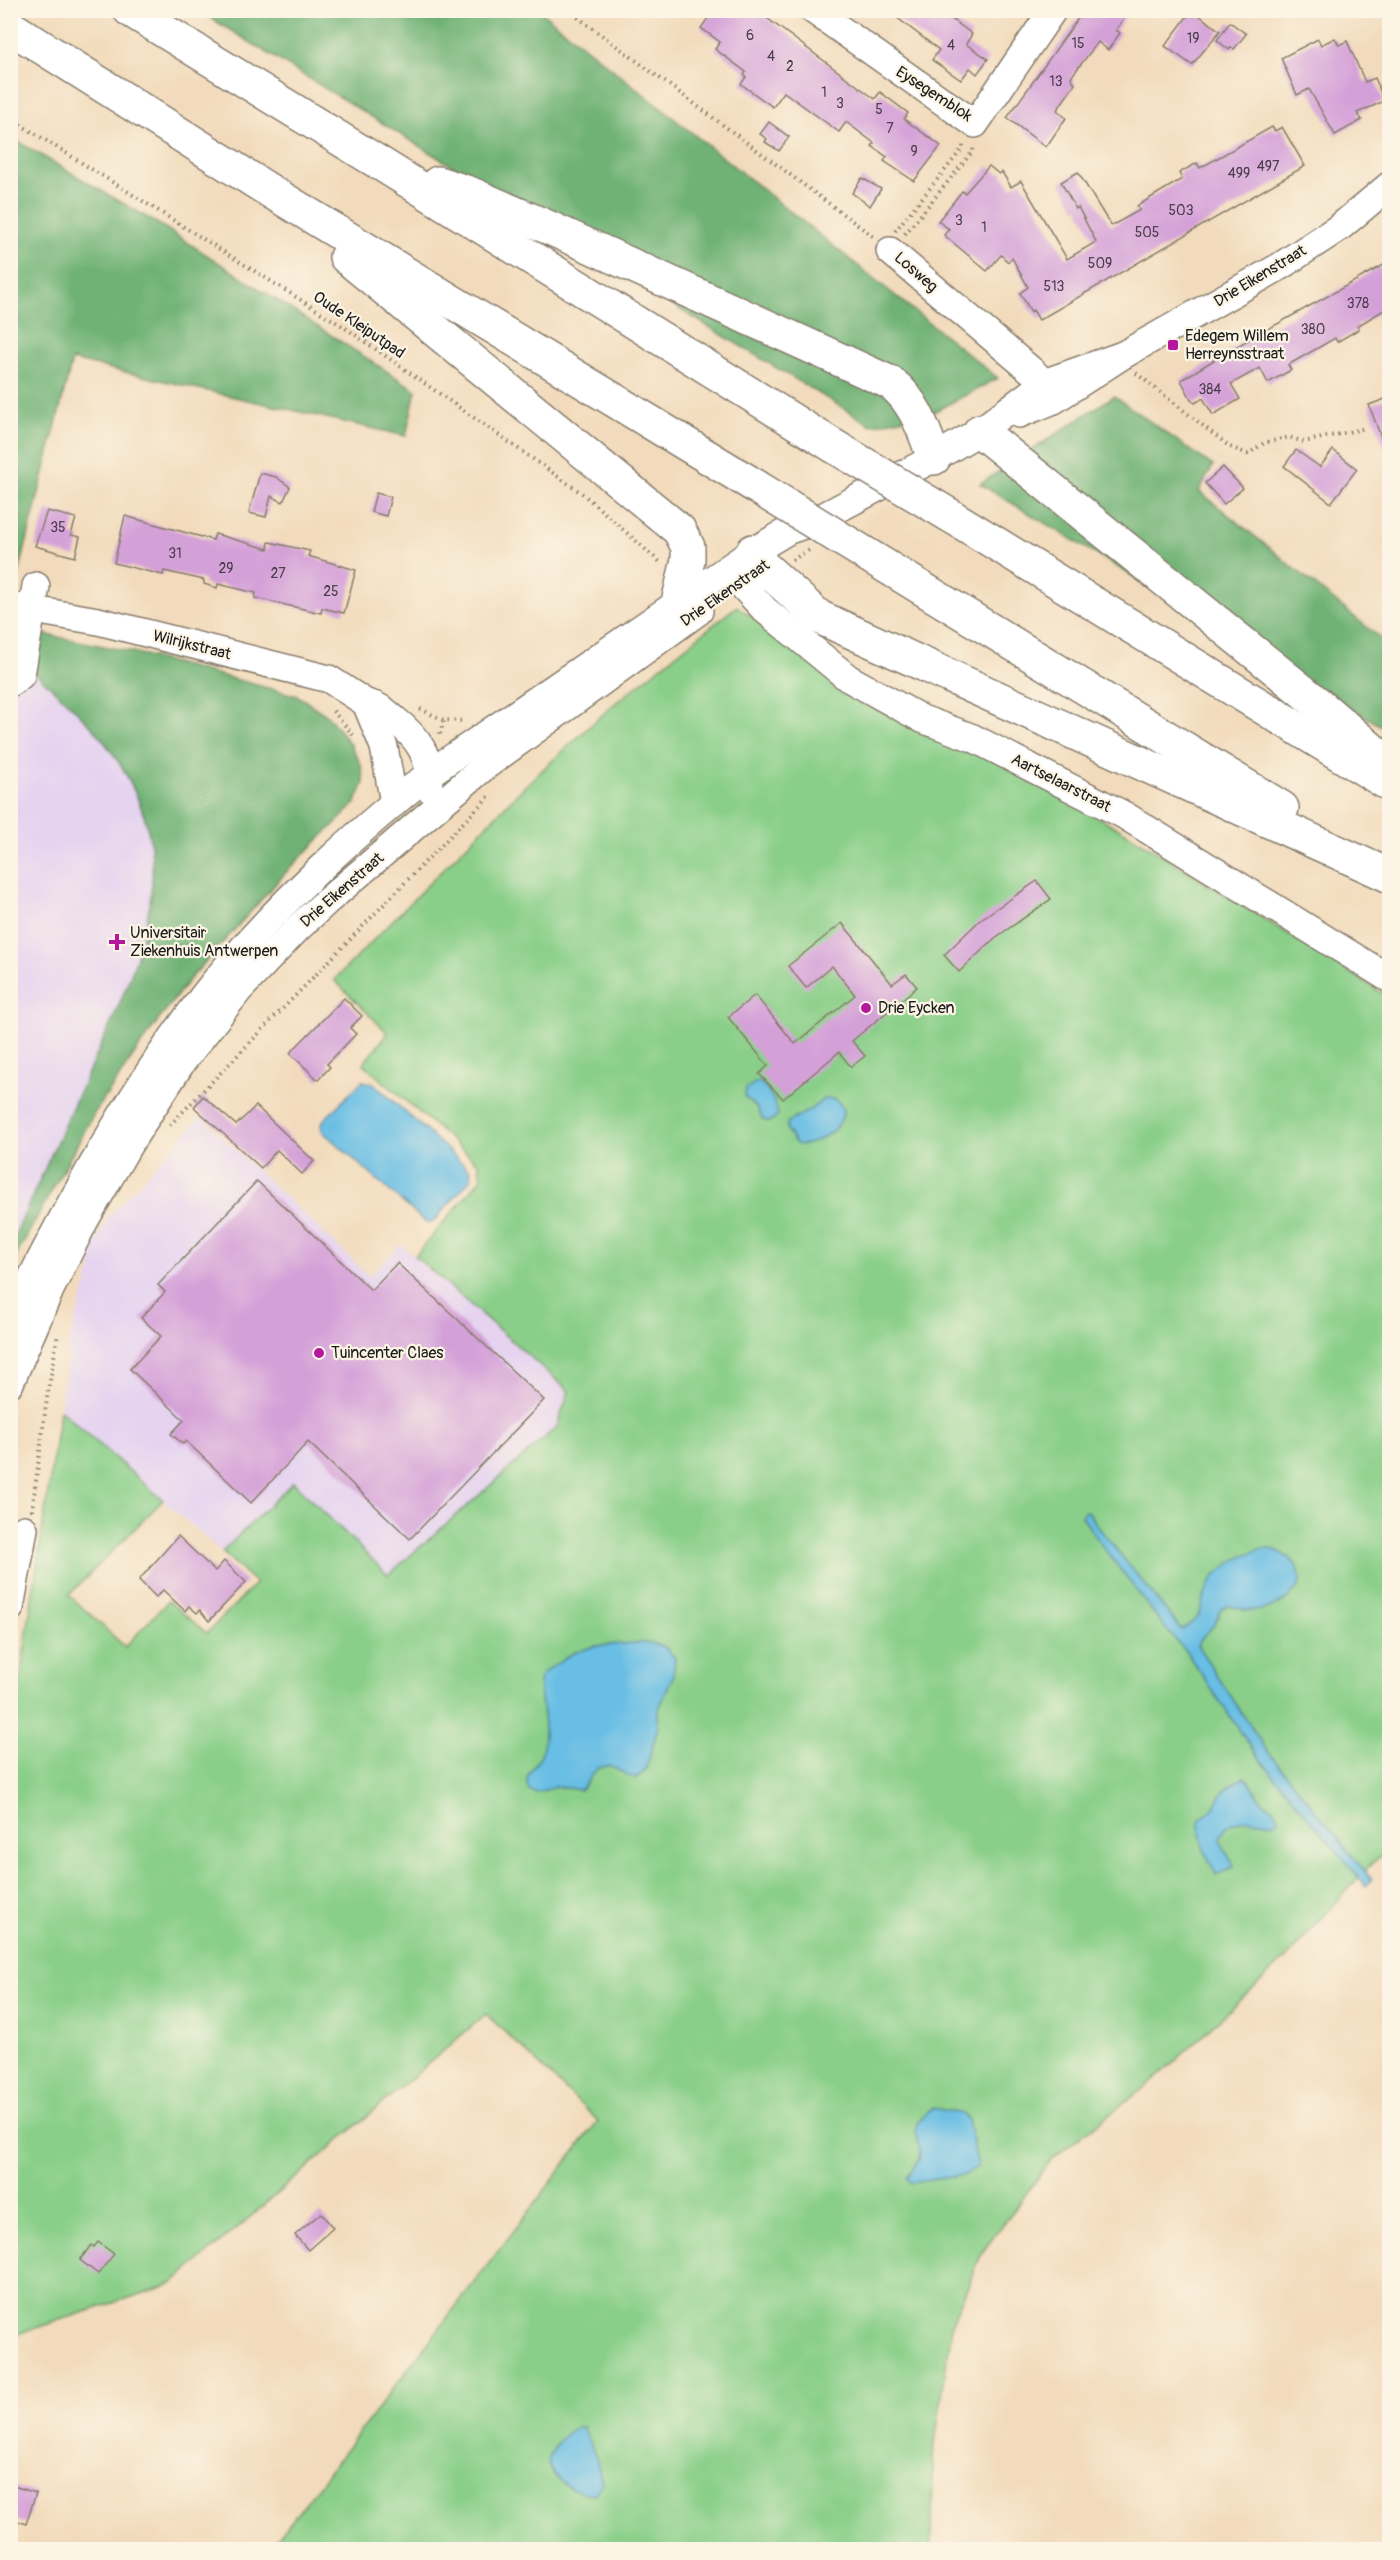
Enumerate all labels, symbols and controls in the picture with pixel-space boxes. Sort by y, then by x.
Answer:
house number: 6 [746,27,754,44]
house number: 19 [1187,30,1199,47]
house number: 15 [1071,35,1085,52]
house number: 4 [947,37,955,54]
house number: 4 [767,48,775,65]
house number: 2 [786,58,794,75]
street label: Eysegemblok [892,62,976,126]
house number: 13 [1049,73,1063,90]
house number: 1 [821,84,827,101]
house number: 3 [836,95,844,112]
house number: 5 [875,101,883,118]
house number: 7 [886,120,894,137]
house number: 9 [910,143,918,160]
house number: 497 [1257,158,1280,175]
house number: 499 [1228,165,1250,182]
house number: 503 [1169,202,1194,219]
house number: 3 [955,212,963,229]
house number: 1 [981,219,987,236]
house number: 505 [1135,224,1159,241]
street label: Drie Eikenstraat [1210,240,1310,311]
street label: Losweg [890,248,942,296]
house number: 509 [1088,255,1112,272]
house number: 513 [1044,278,1065,295]
street label: Oude Kleiputpad [309,287,409,363]
house number: 378 [1347,295,1369,312]
house number: 380 [1301,321,1325,338]
place label: Edegem Willem Herreynsstraat [1185,326,1289,364]
marker: Edegem Willem Herreynsstraat [1166,338,1180,352]
house number: 384 [1199,381,1222,398]
house number: 35 [50,519,66,536]
house number: 31 [168,545,182,562]
street label: Drie Eikenstraat [677,555,774,631]
house number: 29 [218,560,234,577]
house number: 27 [270,565,286,582]
house number: 25 [323,583,339,600]
street label: Wilrijkstraat [151,626,234,665]
street label: Aartselaarstraat [1008,749,1115,817]
street label: Drie Eikenstraat [296,848,388,932]
place label: Universitair Ziekenhuis Antwerpen [130,923,278,961]
marker: Universitair Ziekenhuis Antwerpen [108,933,126,951]
place label: Drie Eycken [878,998,955,1018]
marker: Drie Eycken [859,1001,873,1015]
place label: Tuincenter Claes [331,1343,443,1363]
marker: Tuincenter Claes [312,1346,326,1360]

